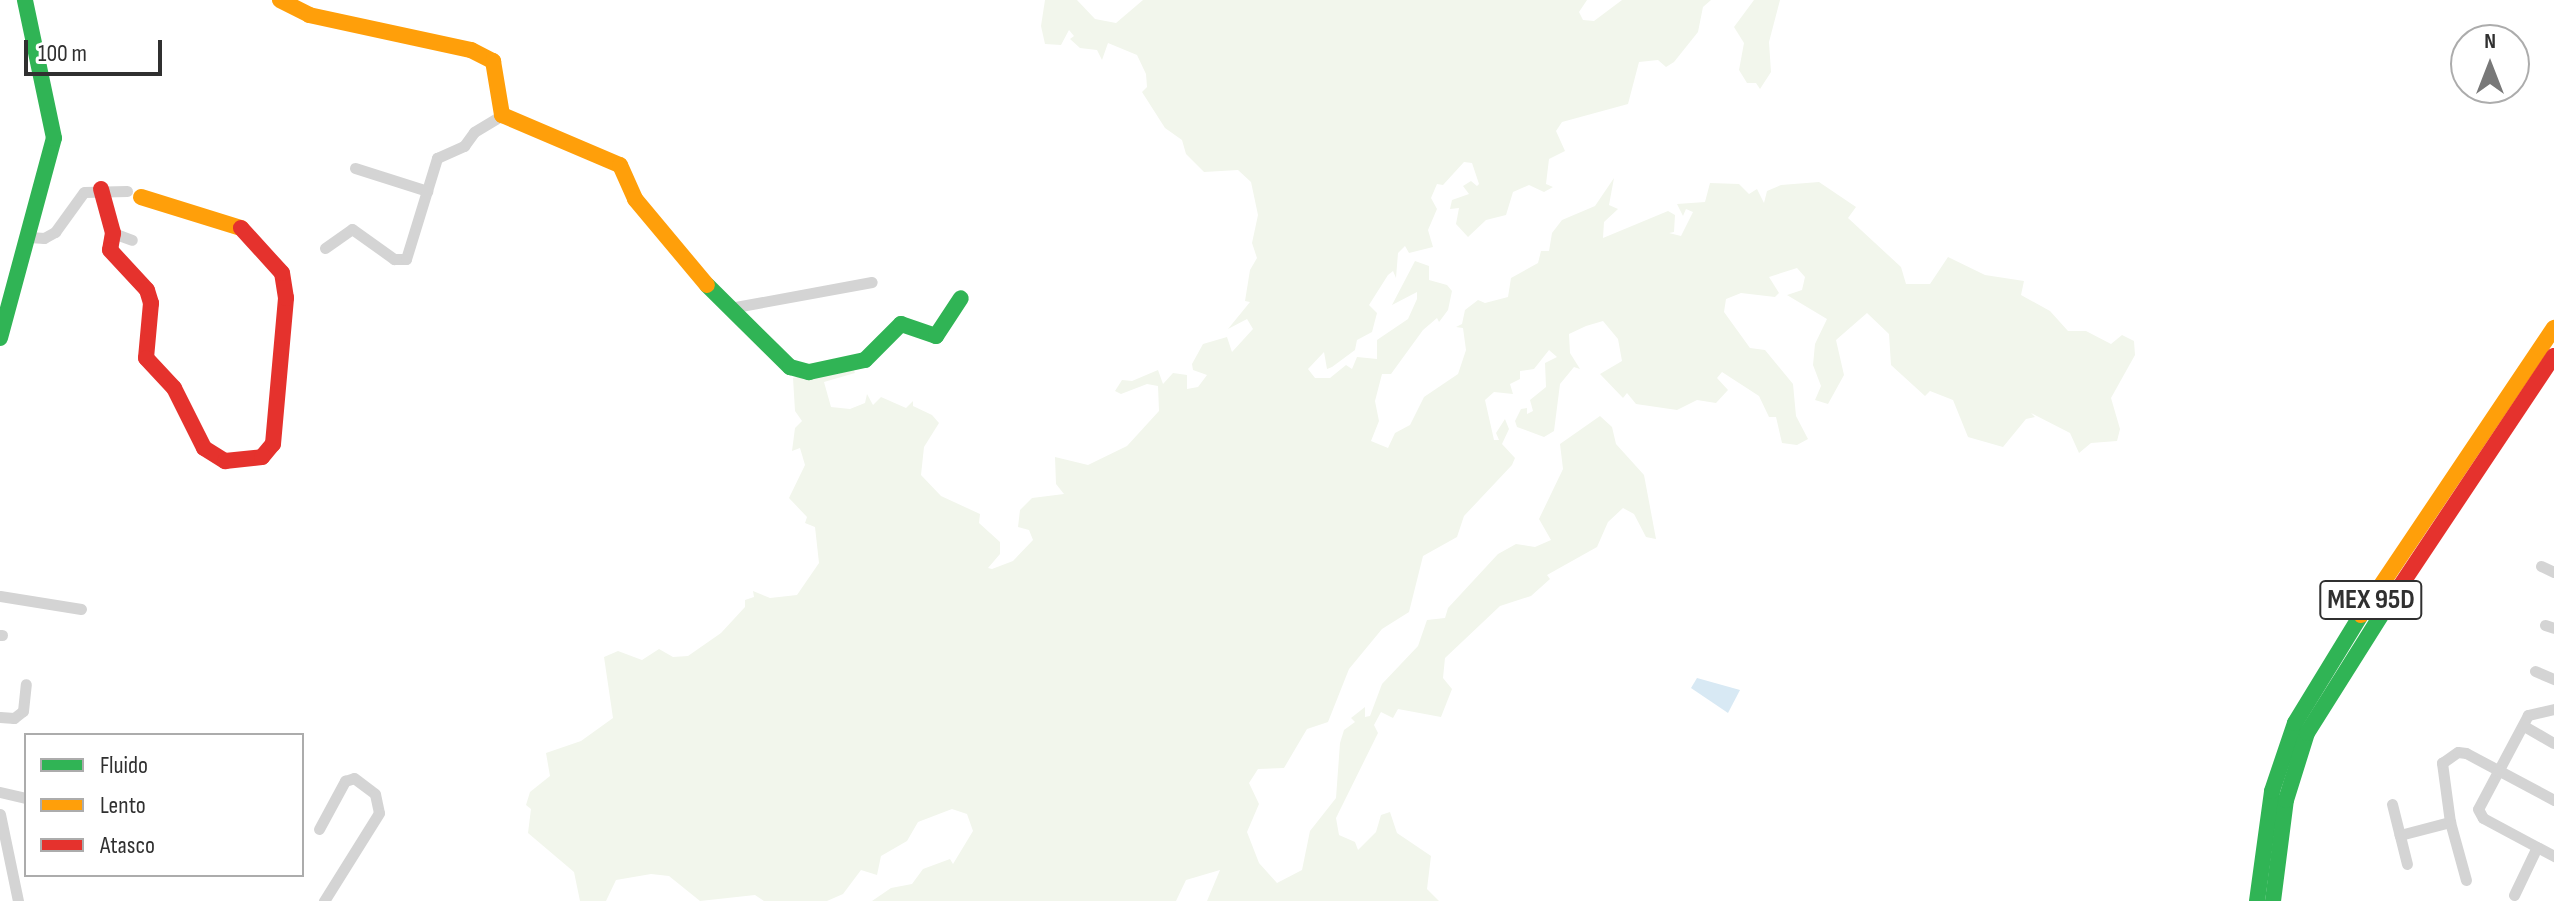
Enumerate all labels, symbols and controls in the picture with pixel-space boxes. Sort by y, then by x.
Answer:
scale bar [28,24,166,74]
north arrow [2450,24,2530,104]
text: N [2484,28,2496,55]
text: 100 m [38,39,87,68]
road number: MEX 95D [2319,576,2423,624]
legend [24,733,304,877]
text: Fluido [100,751,148,780]
text: Lento [100,791,146,820]
text: Atasco [100,831,155,860]

